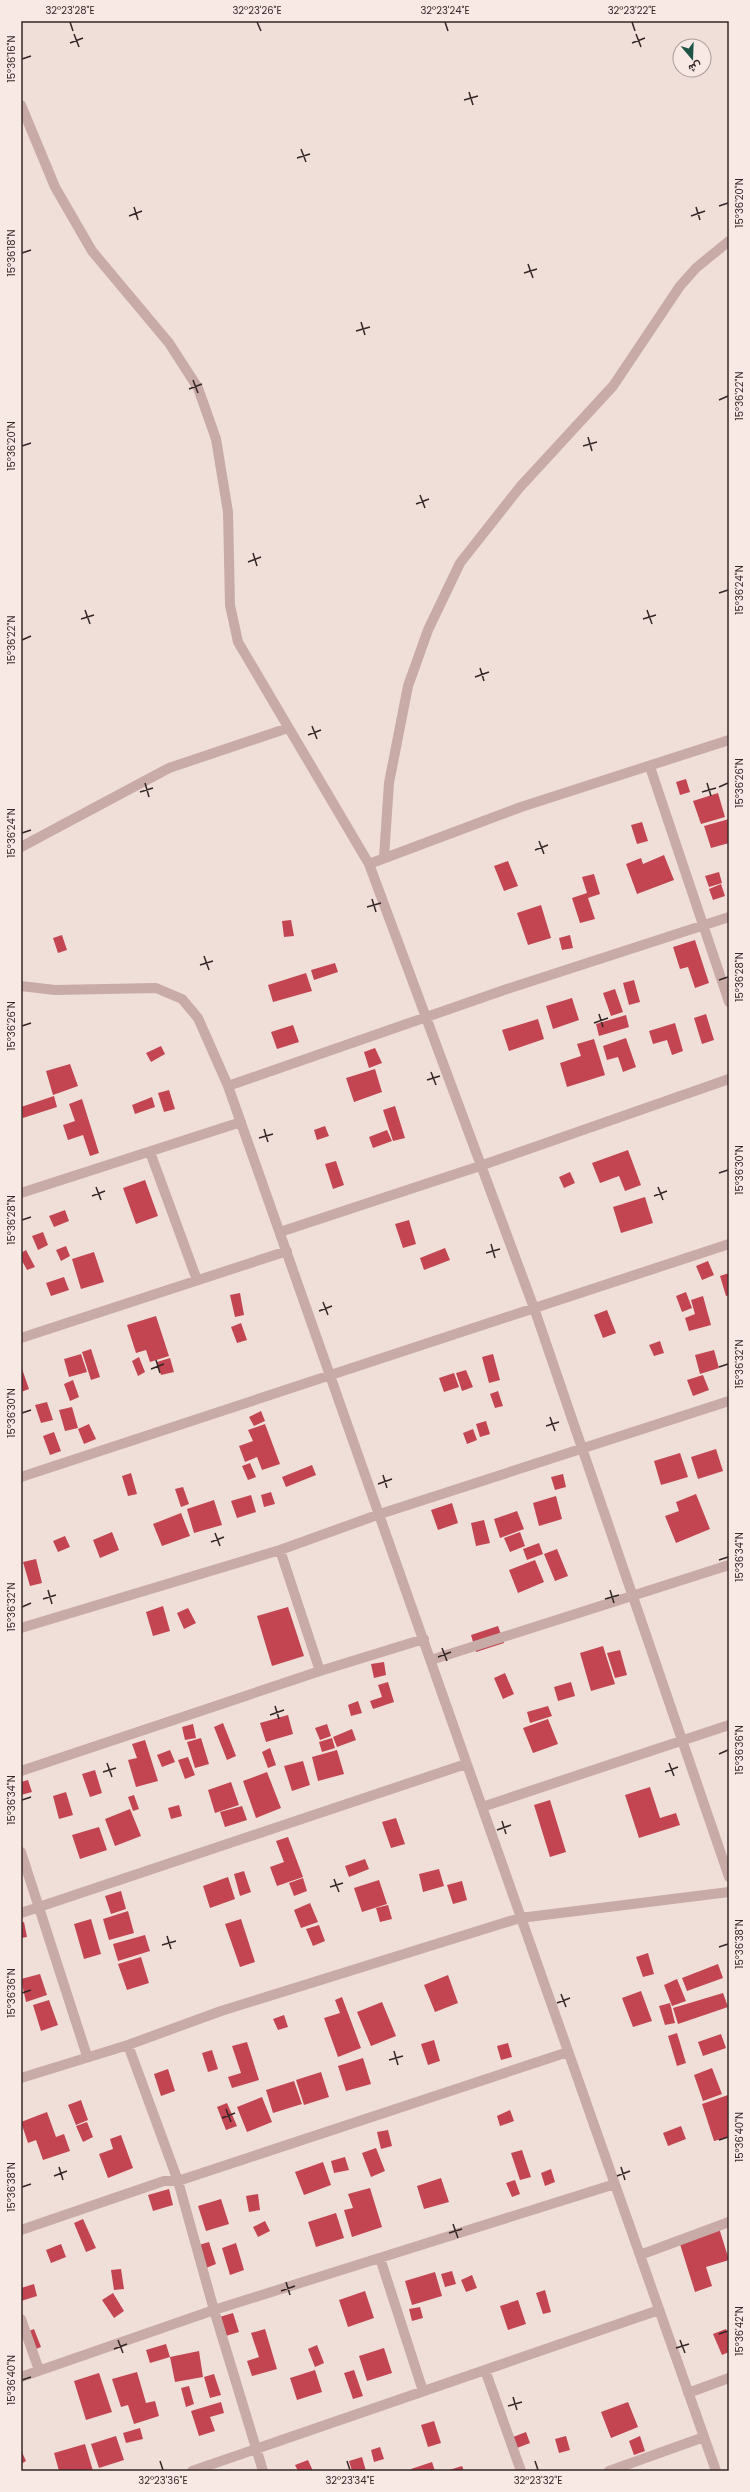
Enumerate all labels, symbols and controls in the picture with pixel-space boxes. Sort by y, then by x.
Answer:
text: 32°23'28"E [45,3,95,18]
text: 32°23'26"E [232,3,282,18]
text: 32°23'24"E [420,3,470,18]
text: 32°23'22"E [608,3,656,18]
text: 15°36'16"N [4,36,19,82]
north arrow [672,38,712,78]
text: ش [686,58,704,77]
text: 15°36'20"N [732,178,747,228]
text: 15°36'18"N [4,230,19,276]
text: 15°36'22"N [732,372,747,420]
text: 15°36'20"N [4,421,19,471]
text: 15°36'24"N [732,565,747,615]
text: 15°36'22"N [4,616,19,664]
text: 15°36'26"N [732,758,747,808]
text: 15°36'24"N [4,808,19,858]
text: 15°36'28"N [732,952,747,1002]
text: 15°36'26"N [4,1001,19,1051]
text: 15°36'30"N [732,1145,747,1195]
text: 15°36'28"N [4,1195,19,1245]
text: 15°36'32"N [732,1340,747,1389]
text: 15°36'30"N [4,1388,19,1438]
text: 15°36'34"N [732,1532,747,1582]
text: 15°36'32"N [4,1583,19,1632]
text: 15°36'36"N [732,1725,747,1775]
text: 15°36'34"N [4,1775,19,1825]
text: 15°36'38"N [732,1919,747,1969]
text: 15°36'36"N [4,1968,19,2018]
text: 15°36'40"N [732,2112,747,2162]
text: 15°36'38"N [4,2162,19,2212]
text: 15°36'42"N [732,2306,747,2356]
text: 15°36'40"N [4,2355,19,2405]
text: 32°23'36"E [138,2473,188,2488]
text: 32°23'34"E [325,2473,375,2488]
text: 32°23'32"E [514,2473,562,2488]

